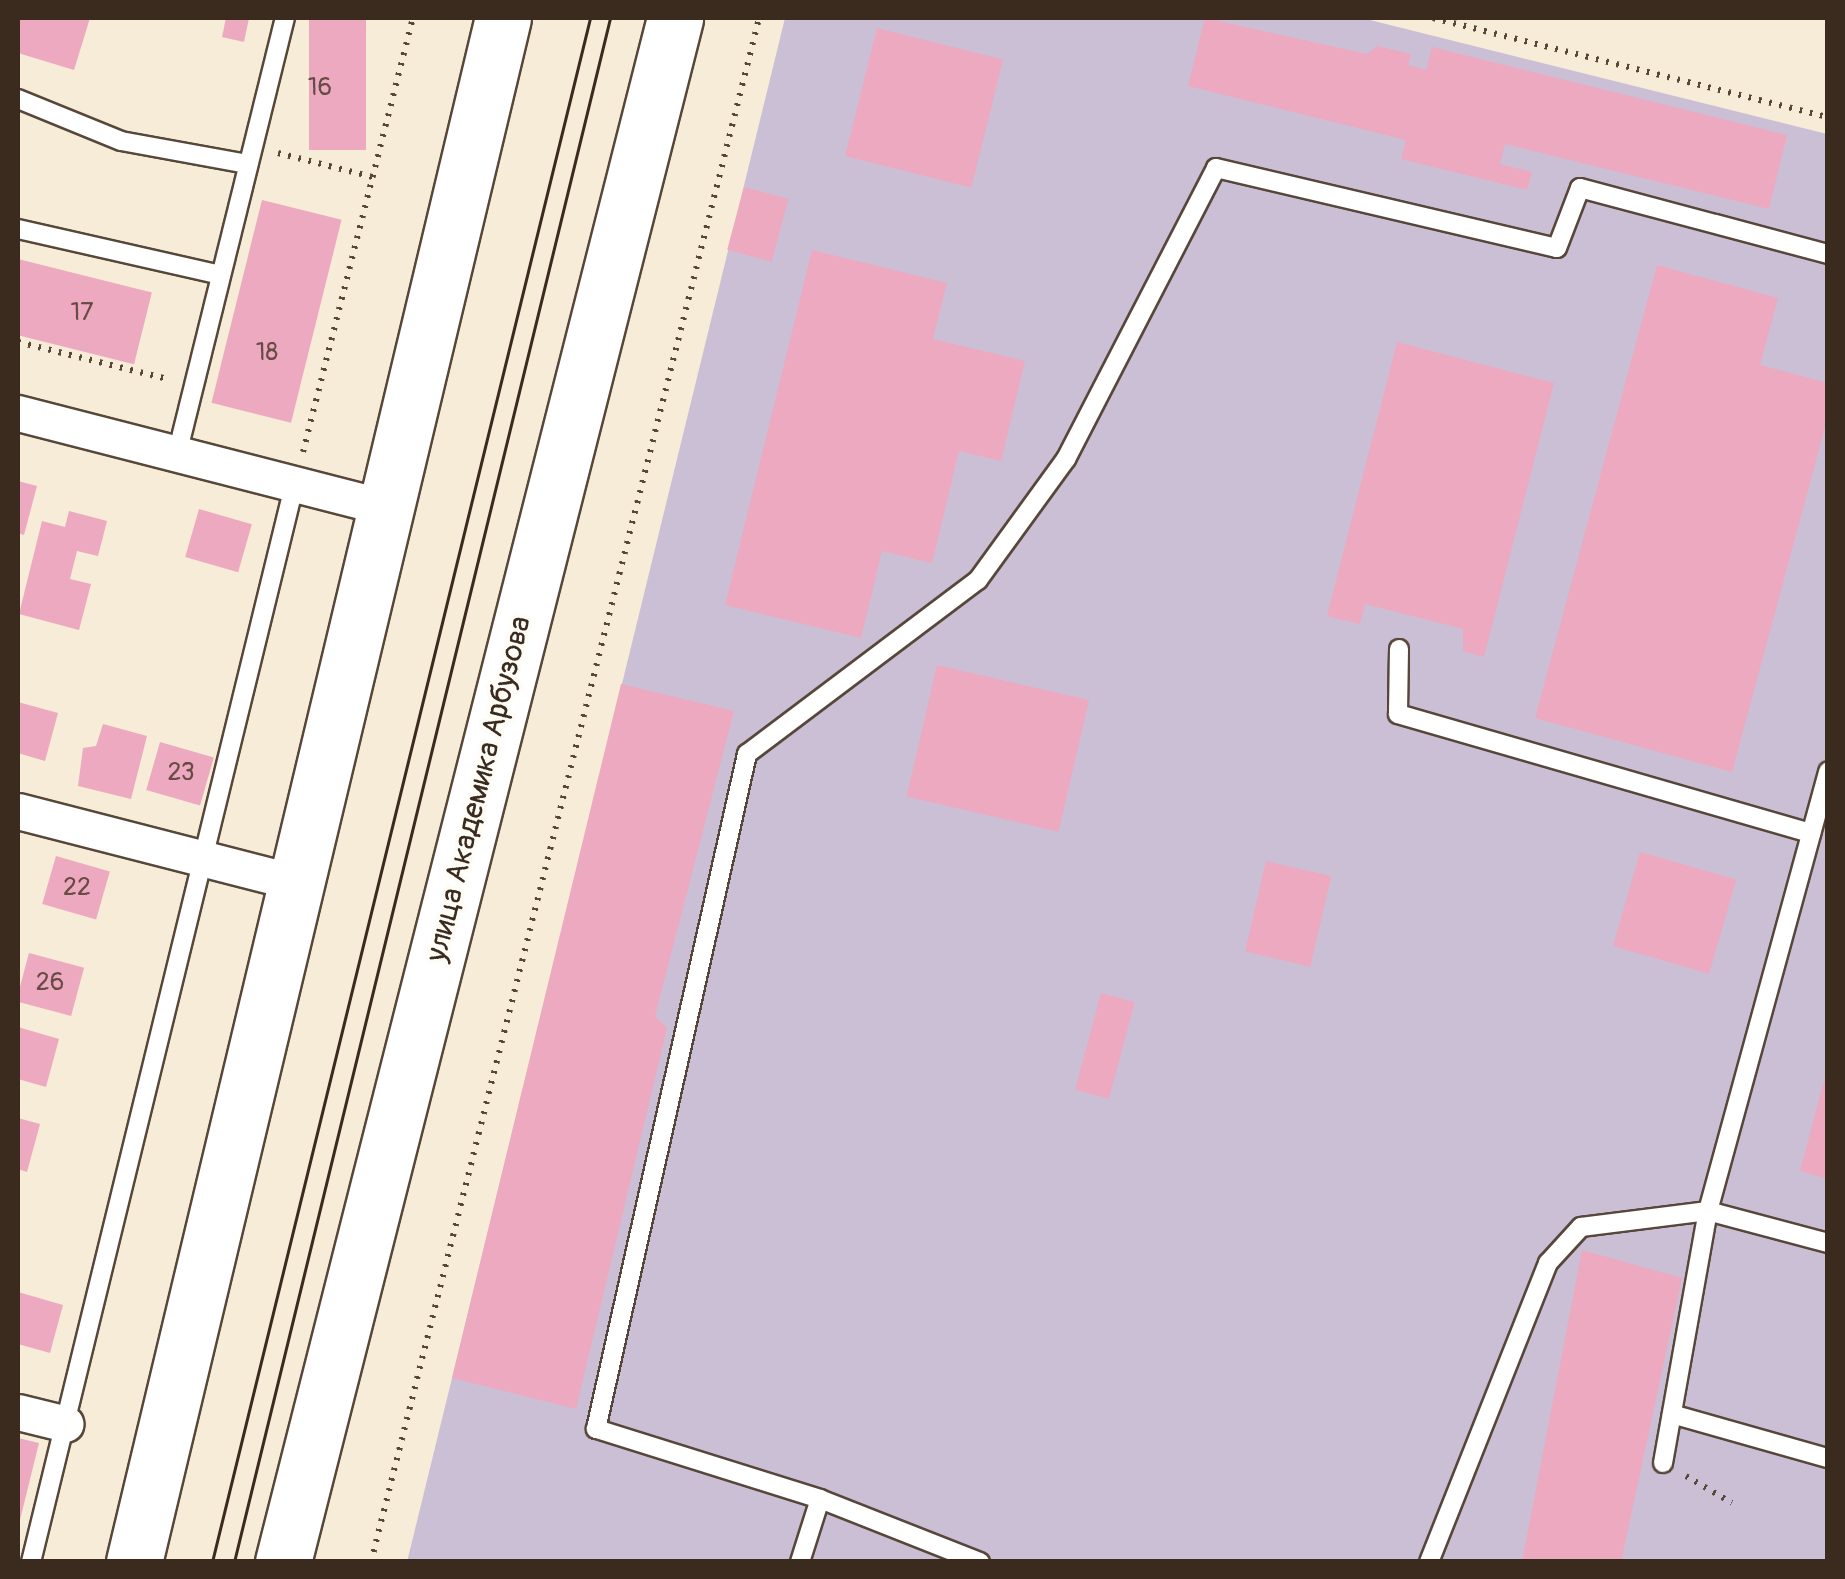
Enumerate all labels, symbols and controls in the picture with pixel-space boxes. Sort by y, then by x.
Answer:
house number: 16 [308,73,332,103]
house number: 17 [71,298,93,328]
house number: 18 [256,338,278,368]
street label: улица Академика Арбузова [419,612,539,966]
house number: 23 [167,758,195,788]
house number: 22 [63,873,91,903]
house number: 26 [36,968,64,998]

